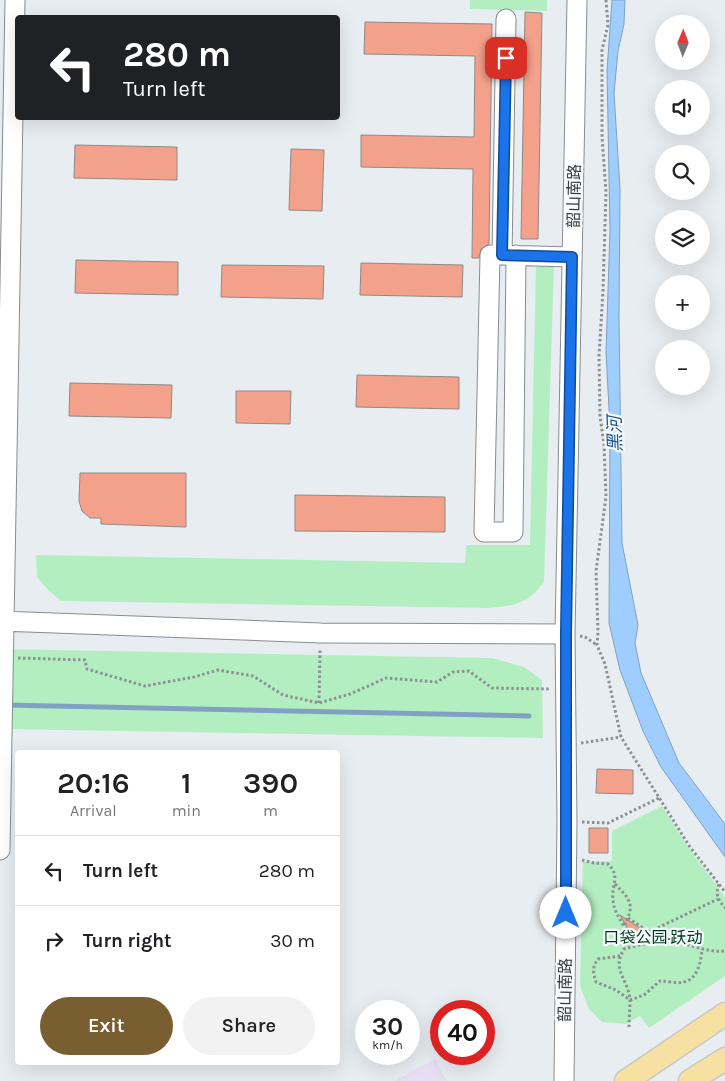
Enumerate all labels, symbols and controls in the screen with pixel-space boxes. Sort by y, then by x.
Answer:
north arrow [655,15,710,70]
map controls [655,15,710,395]
text: 280 m [123,34,231,75]
icon: left [40,35,105,100]
pin [485,37,527,79]
icon: arrive [492,44,520,72]
text: Turn left [123,76,206,102]
button: sound [655,80,710,135]
button: search [655,145,710,200]
street label: 韶山南路 [564,164,584,228]
button: layers [655,210,710,265]
button: + [655,275,710,330]
button: − [655,340,710,395]
water label: 黑河 [603,413,627,452]
text: 20:16 [57,765,130,801]
text: 1 [181,765,192,801]
text: 390 [243,765,298,801]
text: Arrival [70,801,117,820]
text: min [172,801,201,820]
text: m [263,801,278,820]
icon: left [40,857,68,885]
text: Turn left [83,860,158,882]
text: 280 m [259,860,315,882]
position arrow [539,886,591,938]
icon: right [40,927,68,955]
park label: 口袋公园·跃动 [604,928,702,947]
text: Turn right [83,930,172,952]
text: 30 m [270,930,315,952]
street label: 韶山南路 [555,958,575,1022]
button: Exit [40,997,173,1055]
button: Share [183,997,315,1055]
speed limit sign: 40 [430,1000,495,1065]
text: 30 [372,1012,403,1041]
text: km/h [372,1038,403,1052]

